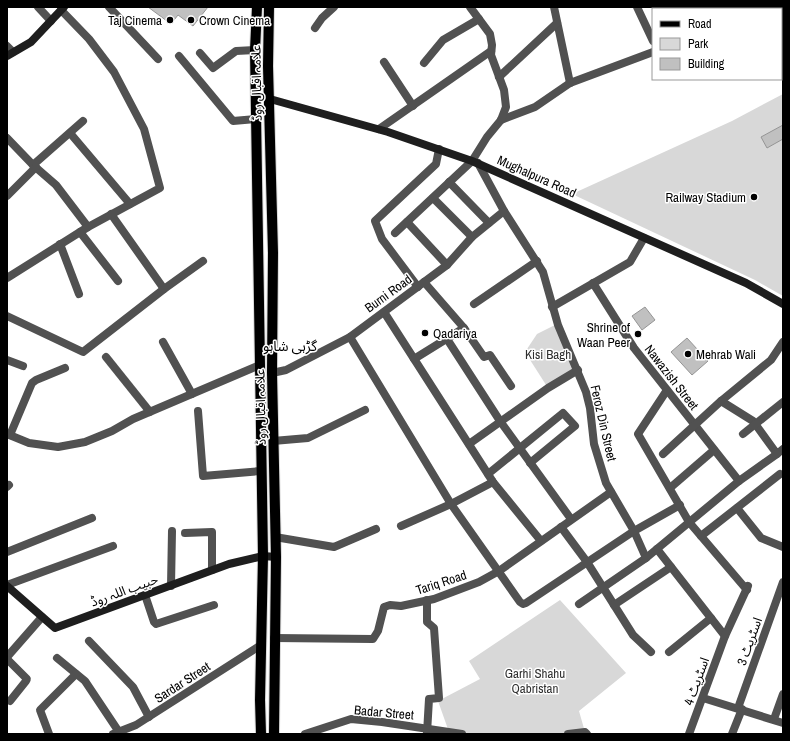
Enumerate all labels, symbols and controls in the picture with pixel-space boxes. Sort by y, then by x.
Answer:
legend [652,8,782,80]
place label: Taj Cinema [108,12,162,29]
place label: Crown Cinema [199,12,270,29]
marker: Taj Cinema [165,15,175,25]
marker: Crown Cinema [186,15,196,25]
text: Road [688,16,712,32]
text: Park [688,36,708,52]
street label: علامہ اقبال روڈ [247,44,266,121]
text: Building [688,56,725,72]
street label: Mughalpura Road [495,151,579,201]
place label: Railway Stadium [665,189,746,206]
marker: Railway Stadium [749,192,759,202]
street label: Burni Road [361,271,415,316]
place label: Shrine of Waan Peer [577,319,630,351]
place label: Qadariya [433,325,477,342]
marker: Qadariya [420,328,430,338]
marker: Shrine of Waan Peer [633,329,643,339]
district label: گڑہی شاہو [263,337,317,355]
street label: Nawazish Street [641,341,702,413]
park label: Kisi Bagh [525,346,571,363]
place label: Mehrab Wali [696,346,756,363]
marker: Mehrab Wali [683,349,693,359]
street label: علامہ اقبال روڈ [251,368,270,445]
street label: Feroz Din Street [586,383,621,463]
street label: Tariq Road [414,566,469,599]
street label: حبیب اللہ روڈ [88,570,161,611]
street label: اسٹریٹ 3 [733,615,766,668]
street label: اسٹریٹ 4 [680,655,713,708]
street label: Sardar Street [151,658,214,707]
park label: Garhi Shahu Qabristan [505,665,565,697]
street label: Badar Street [353,701,415,724]

